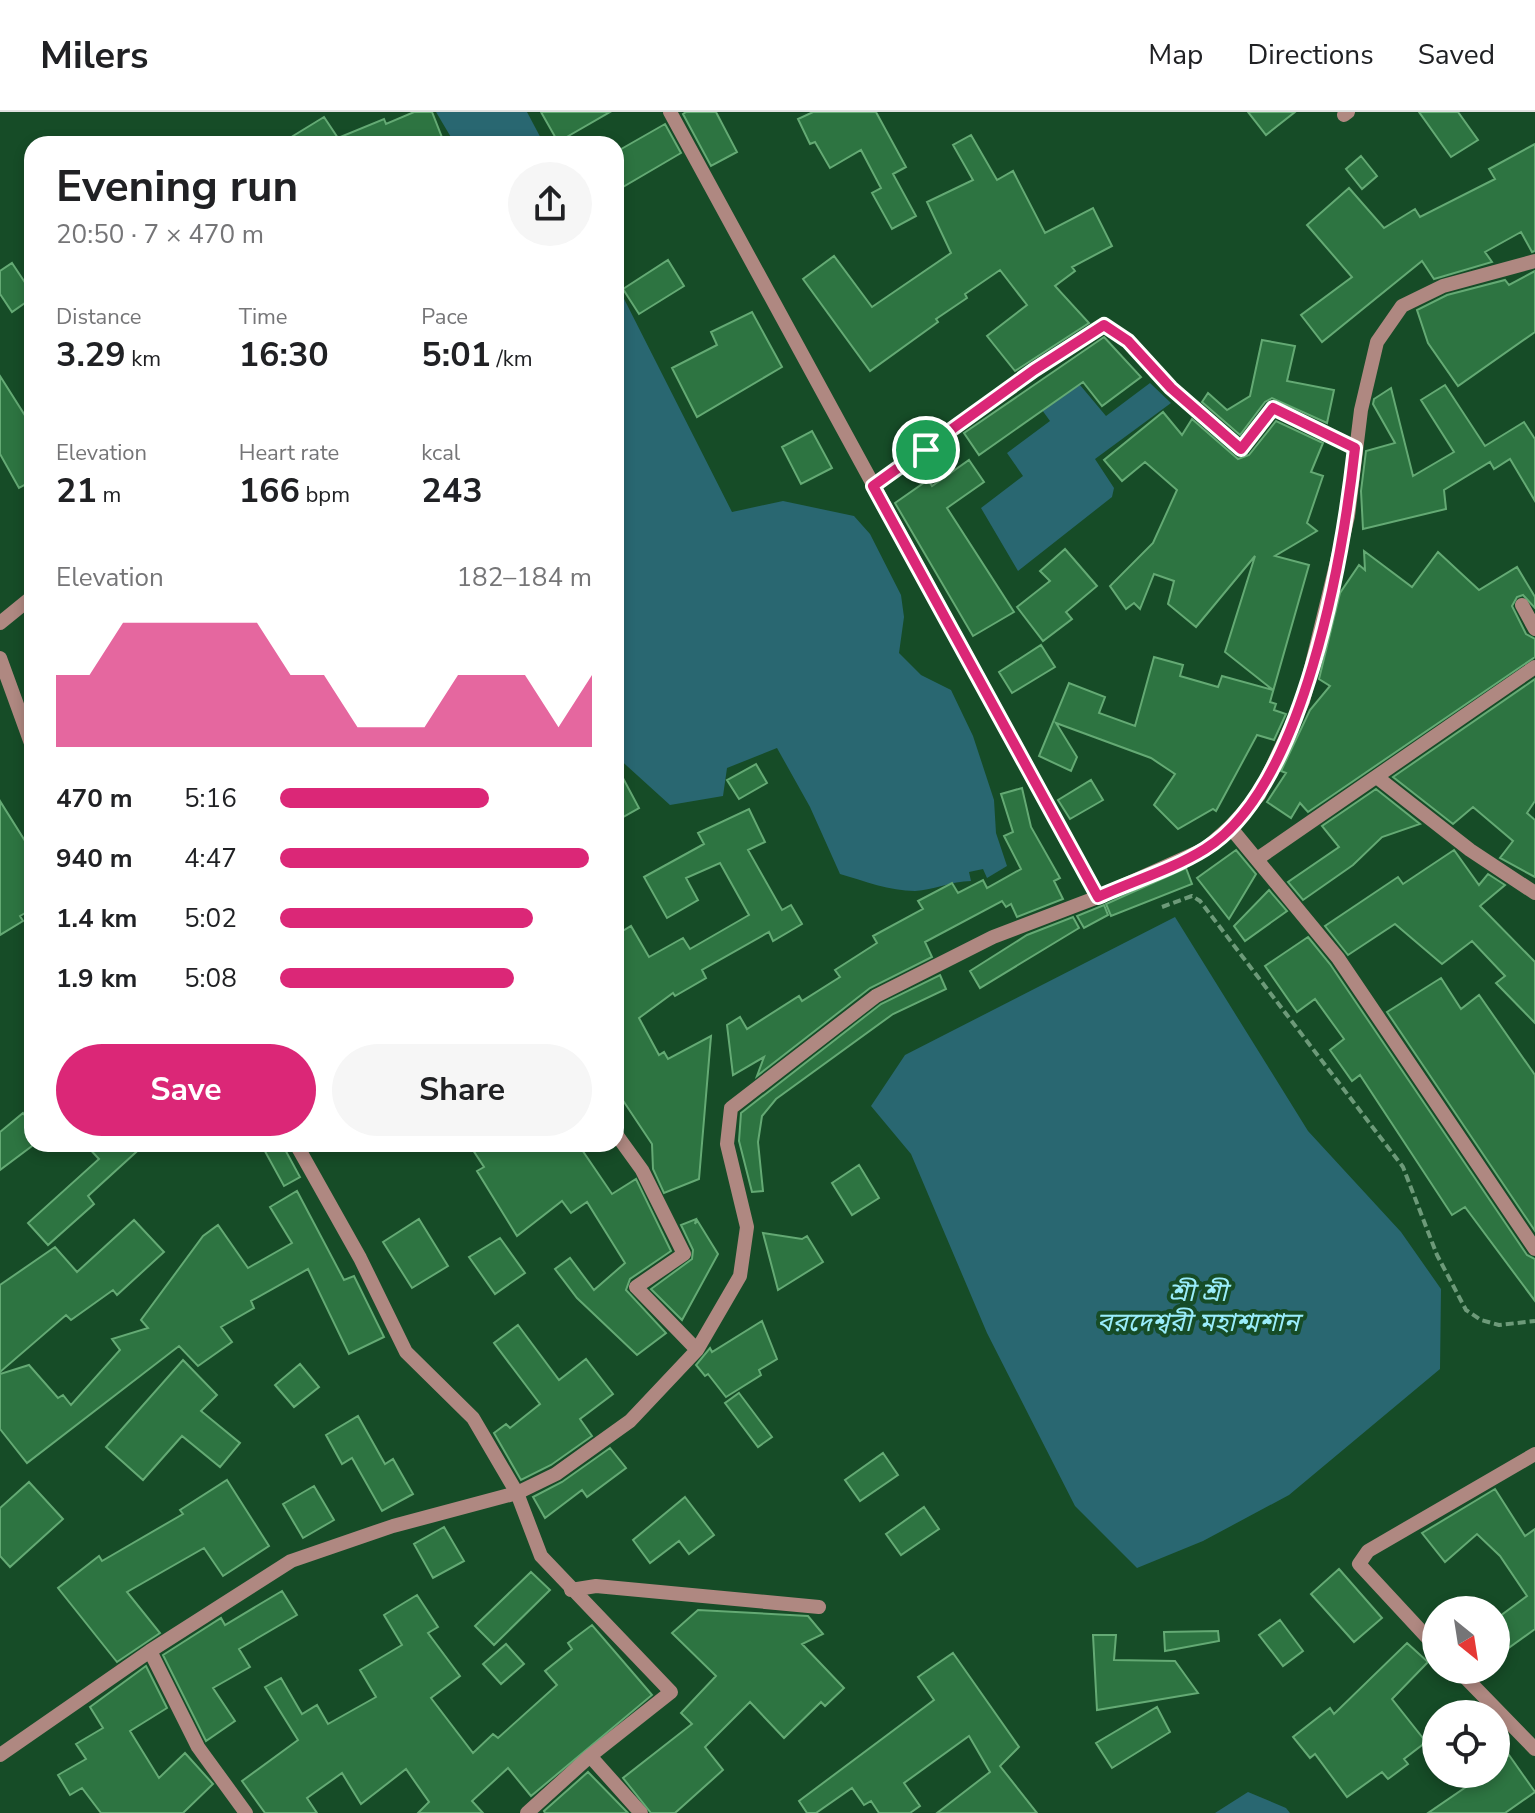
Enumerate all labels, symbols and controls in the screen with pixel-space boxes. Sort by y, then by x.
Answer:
text: Milers [40,30,148,81]
text: Map [1148,36,1203,74]
text: Directions [1247,36,1374,74]
text: Saved [1418,36,1495,74]
text: Evening run [56,157,298,217]
button: share [508,162,592,246]
text: 20:50 · 7 × 470 m [56,217,264,252]
text: Distance [56,302,141,332]
text: Time [239,302,288,332]
text: Pace [421,302,468,332]
text: 3.29 [56,332,126,378]
text: 16:30 [239,332,329,378]
text: 5:01 [421,332,491,378]
text: km [126,344,161,374]
text: /km [491,344,533,374]
pin [892,416,960,484]
icon: arrive [904,428,948,472]
text: Elevation [56,438,147,468]
text: Heart rate [239,438,339,468]
text: kcal [421,438,460,468]
text: 21 [56,468,97,514]
text: 166 [239,468,300,514]
text: 243 [421,468,483,514]
text: m [97,480,121,510]
text: bpm [300,480,350,510]
text: Elevation [56,560,164,595]
text: 182–184 m [456,560,592,595]
text: 470 m [56,781,133,816]
text: 5:16 [184,781,237,816]
text: 940 m [56,841,133,876]
text: 4:47 [184,841,237,876]
text: 1.4 km [56,901,137,936]
text: 5:02 [184,901,237,936]
text: 1.9 km [56,961,137,996]
text: 5:08 [184,961,237,996]
button: Save [56,1044,316,1136]
button: Share [332,1044,592,1136]
water label: শ্রী শ্রী বরদেশ্বরী মহাশ্মশান [1097,1275,1303,1340]
north arrow [1422,1596,1510,1684]
map controls [1422,1596,1510,1788]
button: locate [1422,1700,1510,1788]

